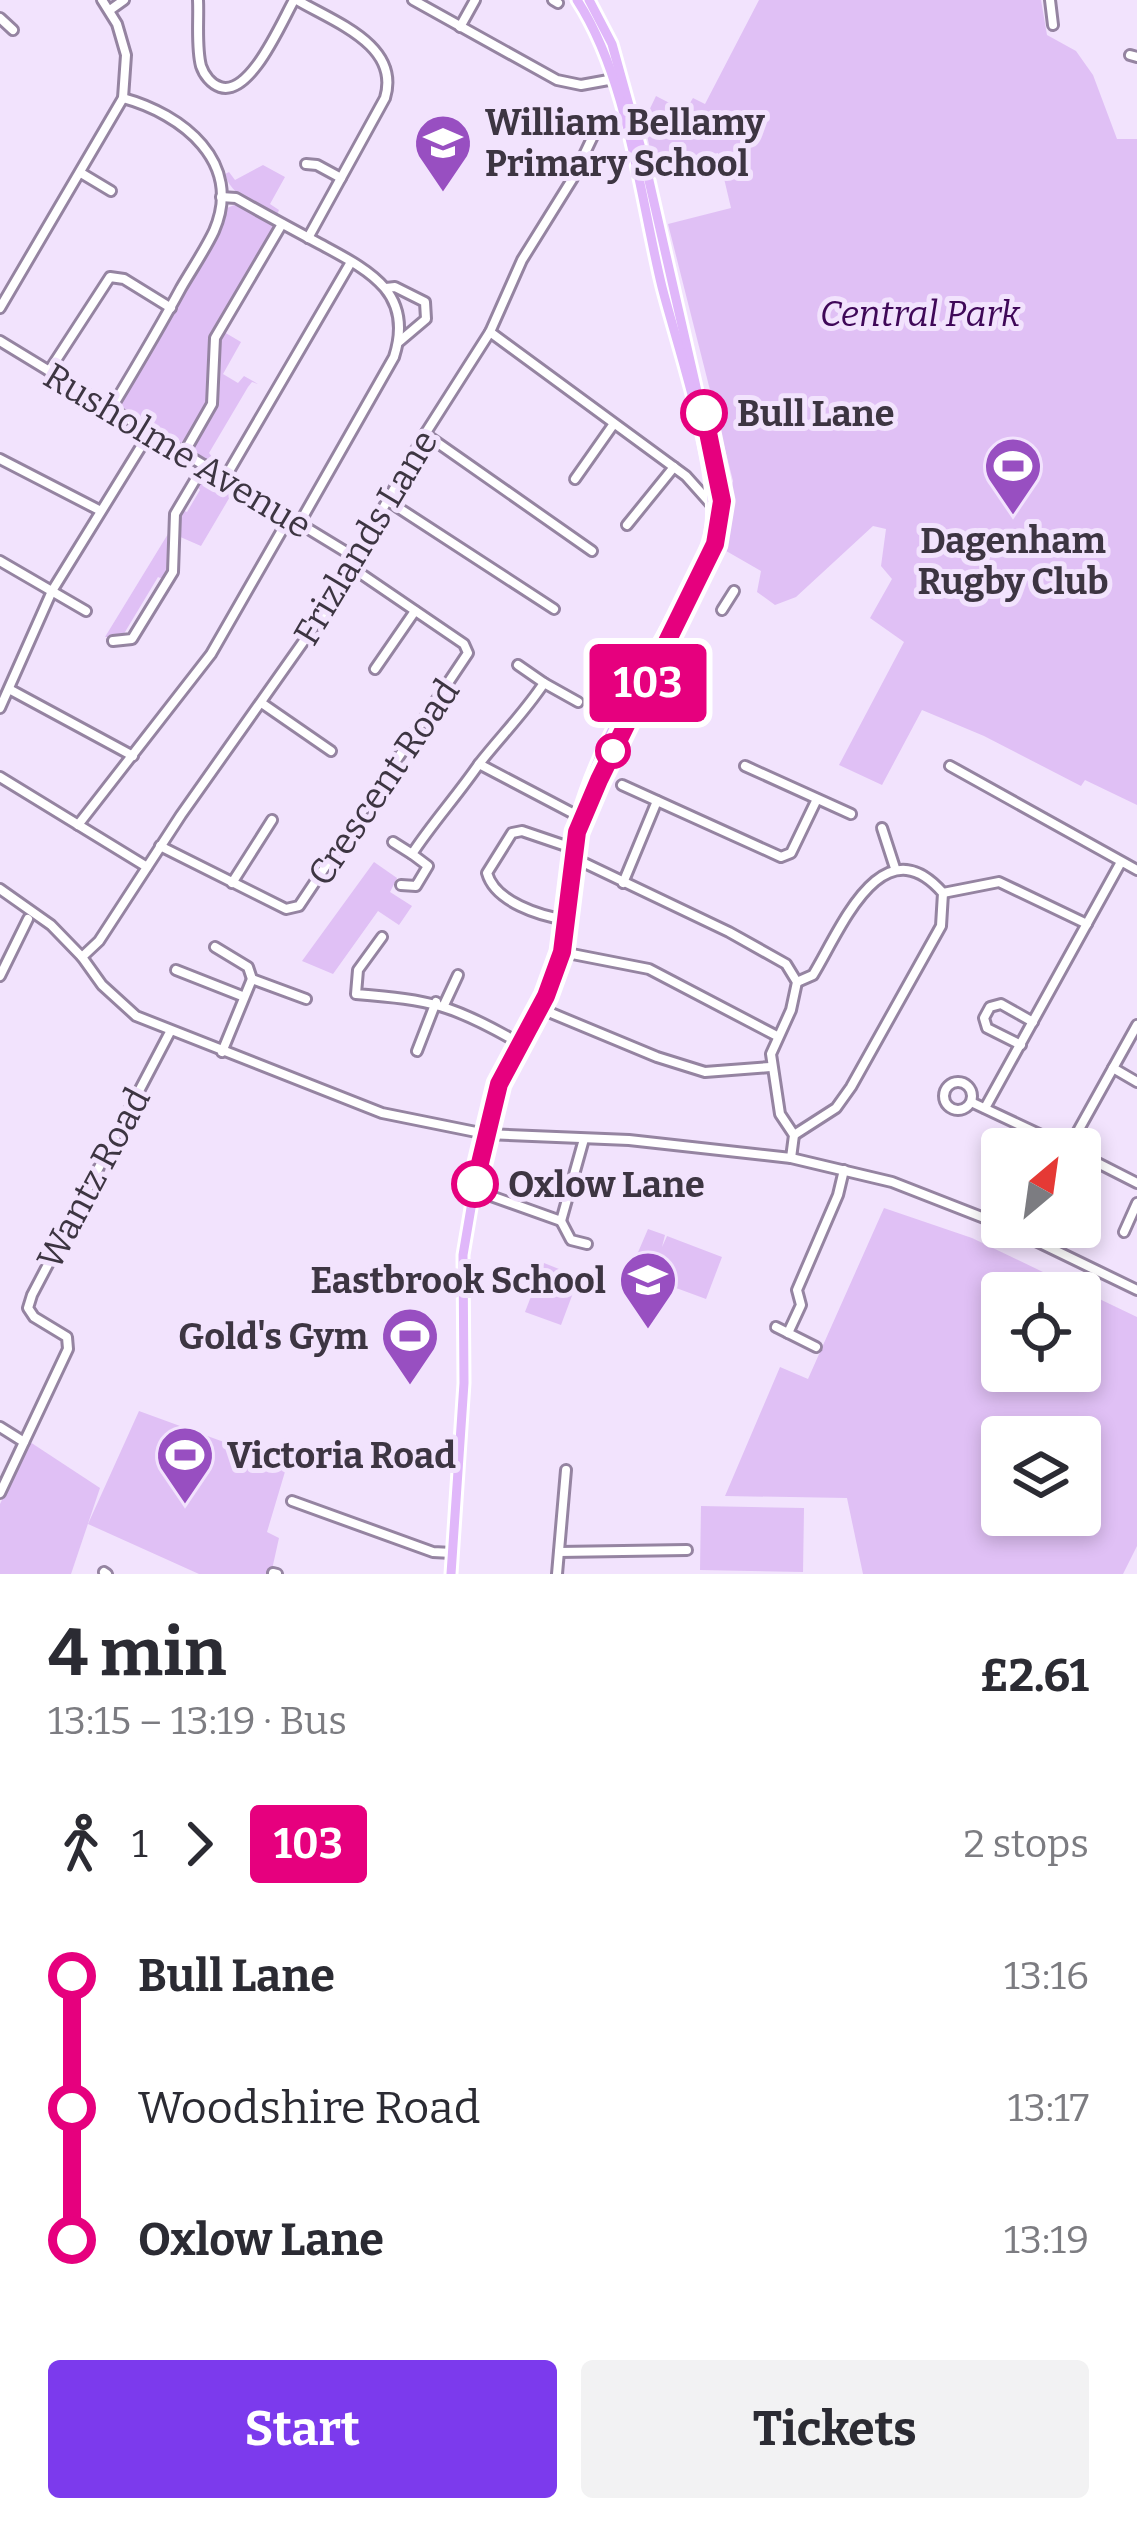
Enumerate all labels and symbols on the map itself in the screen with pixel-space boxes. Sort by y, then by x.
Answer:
place label: William Bellamy Primary School [485,101,766,186]
school or university icon: William Bellamy Primary School [412,112,474,194]
park label: Central Park [820,292,1021,336]
street label: Rusholme Avenue [36,354,319,548]
marker: Bull Lane [682,391,726,435]
place label: Bull Lane [737,392,895,436]
street label: Frizlands Lane [284,422,447,653]
sports icon: Dagenham Rugby Club [982,435,1044,517]
place label: Dagenham Rugby Club [917,519,1109,604]
line badge: 103 [579,644,717,722]
street label: Crescent Road [299,671,469,894]
unlabelled marker [597,735,629,767]
street label: Wantz Road [28,1081,160,1276]
north arrow [981,1128,1101,1248]
marker: Oxlow Lane [453,1162,497,1206]
place label: Oxlow Lane [508,1163,705,1207]
school or university icon: Eastbrook School [617,1249,679,1331]
place label: Eastbrook School [311,1259,606,1303]
sports icon: Gold's Gym [379,1305,441,1387]
place label: Gold's Gym [178,1315,368,1359]
sports icon: Victoria Road [154,1424,216,1506]
place label: Victoria Road [227,1434,456,1478]

